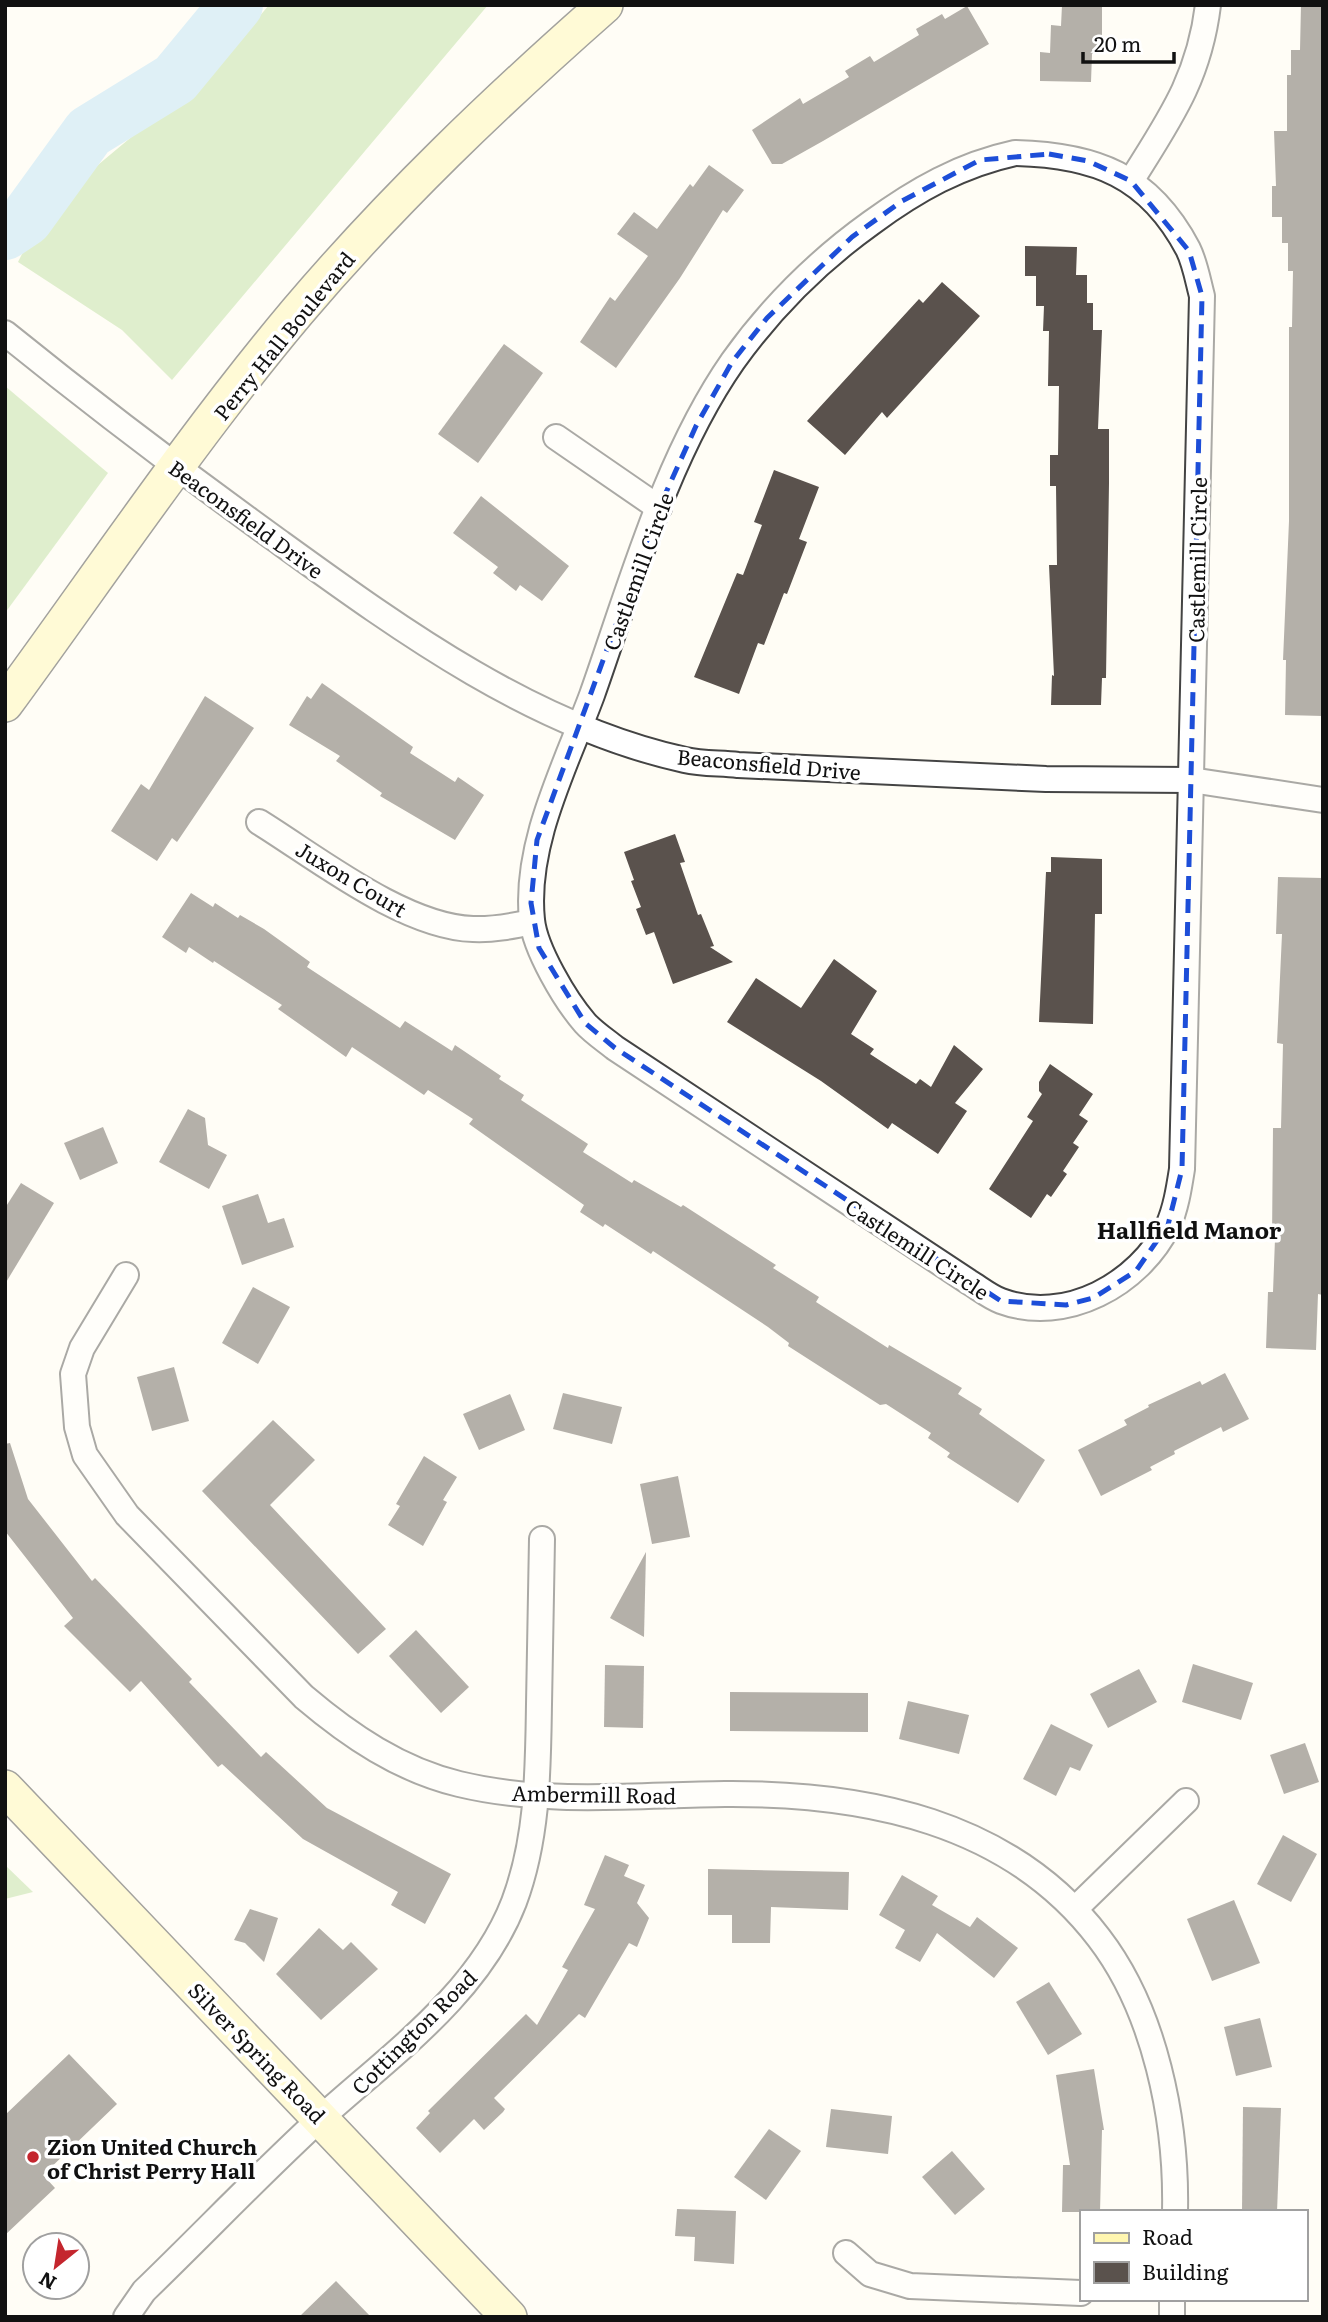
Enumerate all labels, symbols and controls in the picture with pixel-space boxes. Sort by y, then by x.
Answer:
scale bar [1083,21,1174,65]
text: 20 m [1094,27,1141,58]
street label: Perry Hall Boulevard [205,244,361,426]
street label: Beaconsfield Drive [163,451,331,585]
street label: Castlemill Circle [1179,477,1213,643]
street label: Castlemill Circle [594,488,680,654]
street label: Beaconsfield Drive [676,740,862,786]
street label: Juxon Court [291,833,414,924]
street label: Castlemill Circle [840,1190,996,1306]
district label: Hallfield Manor [1097,1212,1282,1246]
street label: Ambermill Road [511,1776,677,1810]
street label: Cottington Road [343,1961,483,2101]
street label: Silver Spring Road [182,1974,334,2130]
place label: Zion United Church of Christ Perry Hall [47,2130,257,2185]
marker: Zion United Church of Christ Perry Hall [25,2149,41,2165]
legend [1080,2210,1307,2301]
text: Road [1142,2220,1193,2251]
north arrow [21,2231,91,2301]
text: Building [1142,2255,1229,2286]
text: N [33,2265,61,2298]

